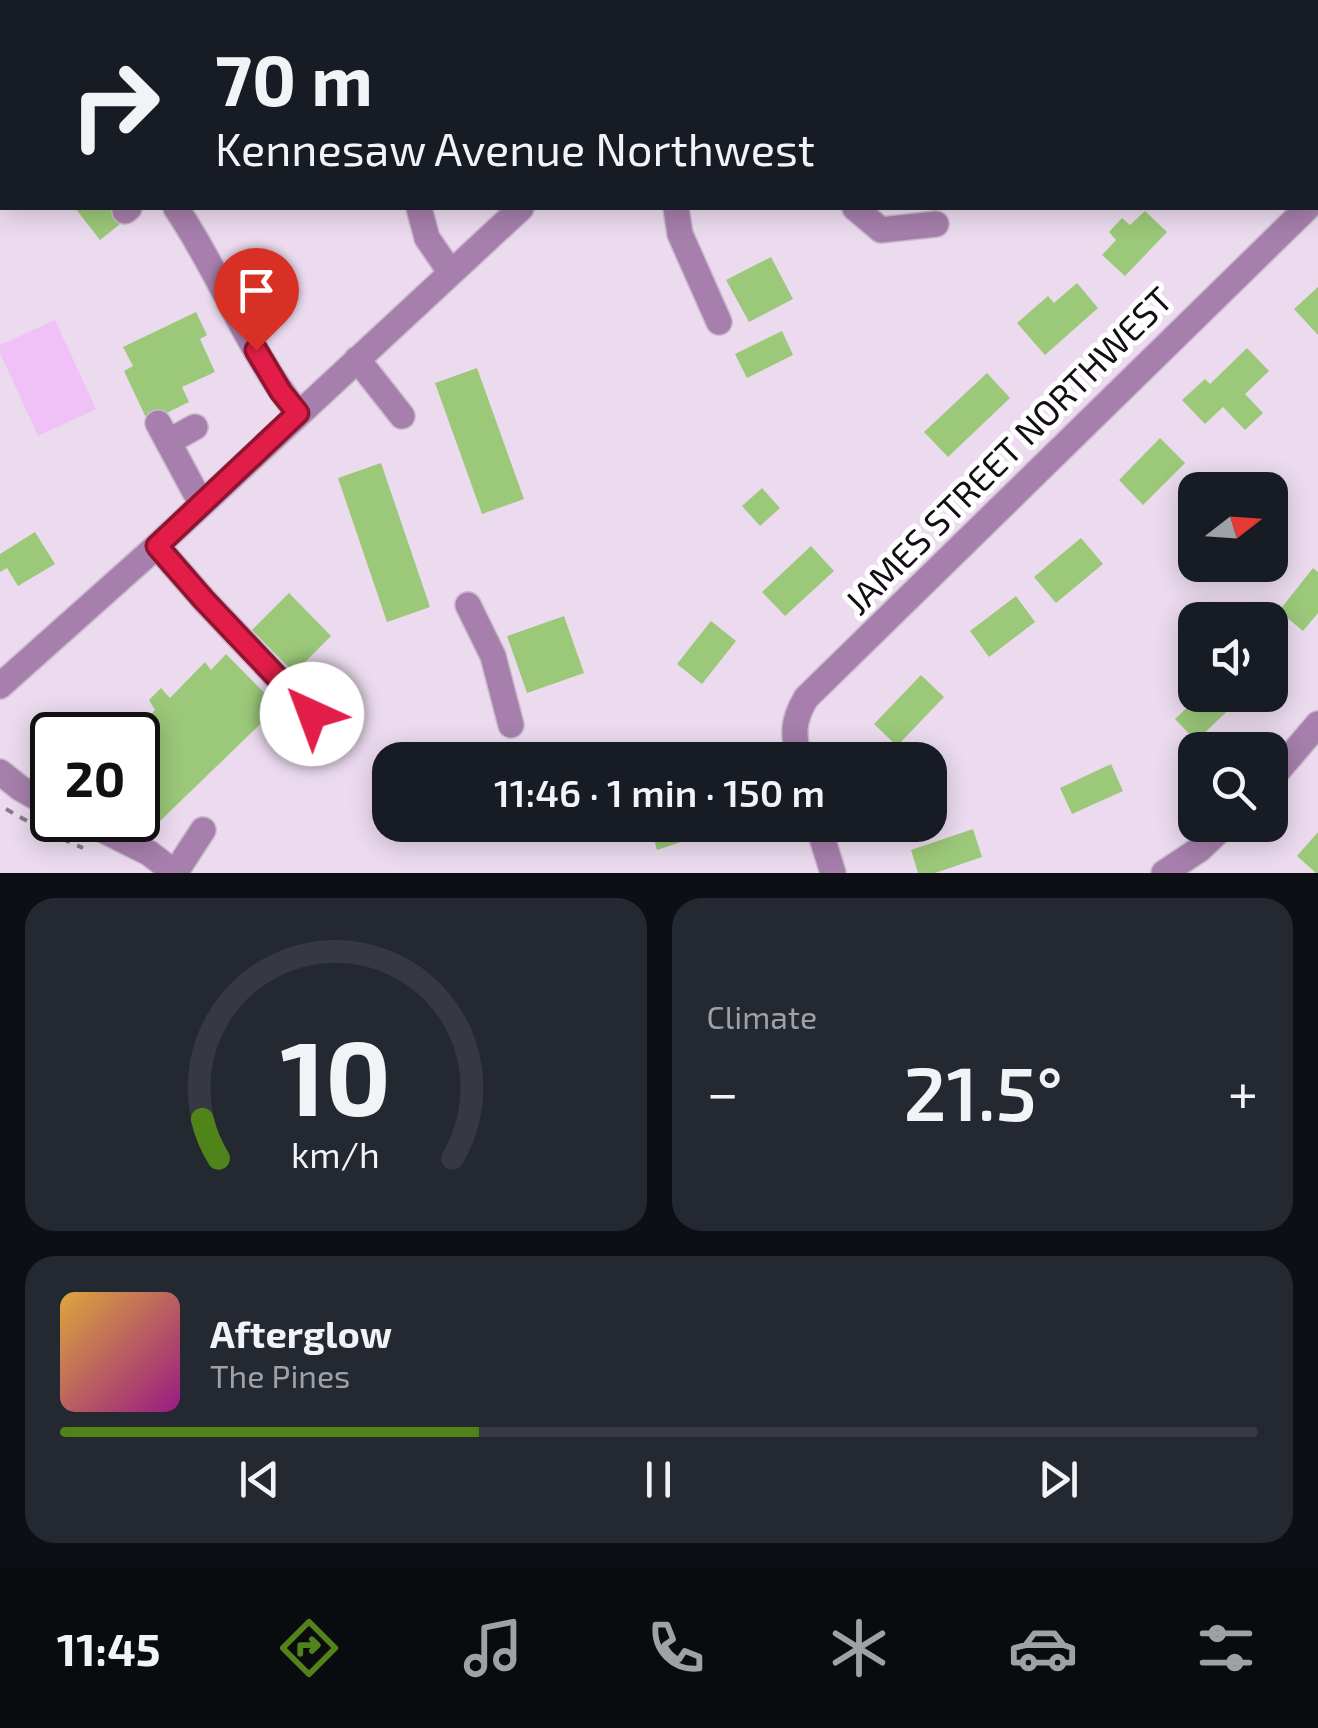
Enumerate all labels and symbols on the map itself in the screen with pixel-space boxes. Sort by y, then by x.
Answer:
pin [214,248,299,351]
street label: JAMES STREET NORTHWEST [835,277,1180,622]
north arrow [1178,472,1288,582]
position arrow [260,662,364,766]
speed limit sign: 20 [30,712,160,842]

